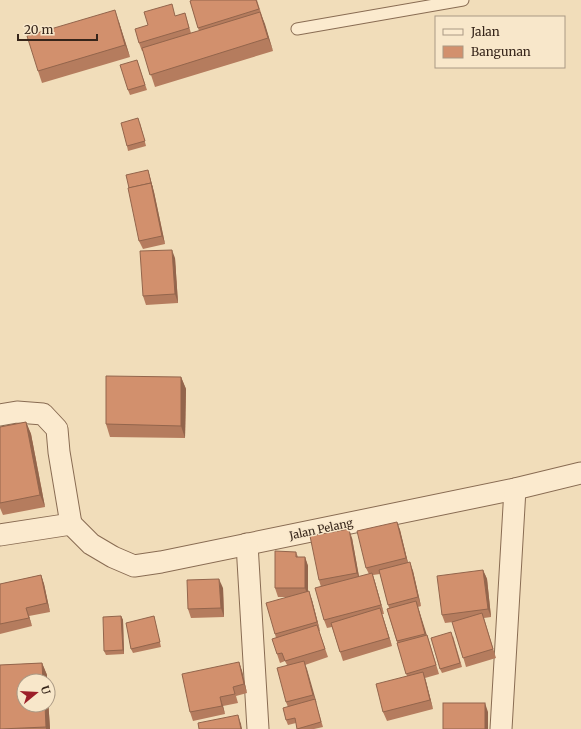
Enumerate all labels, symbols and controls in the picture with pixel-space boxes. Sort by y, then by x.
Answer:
scale bar [18,16,97,42]
legend [435,16,565,68]
text: 20 m [24,22,53,37]
text: Jalan [470,24,500,39]
text: Bangunan [471,44,531,59]
street label: Jalan Pelang [287,515,354,543]
north arrow [16,673,56,713]
text: U [38,684,54,697]

